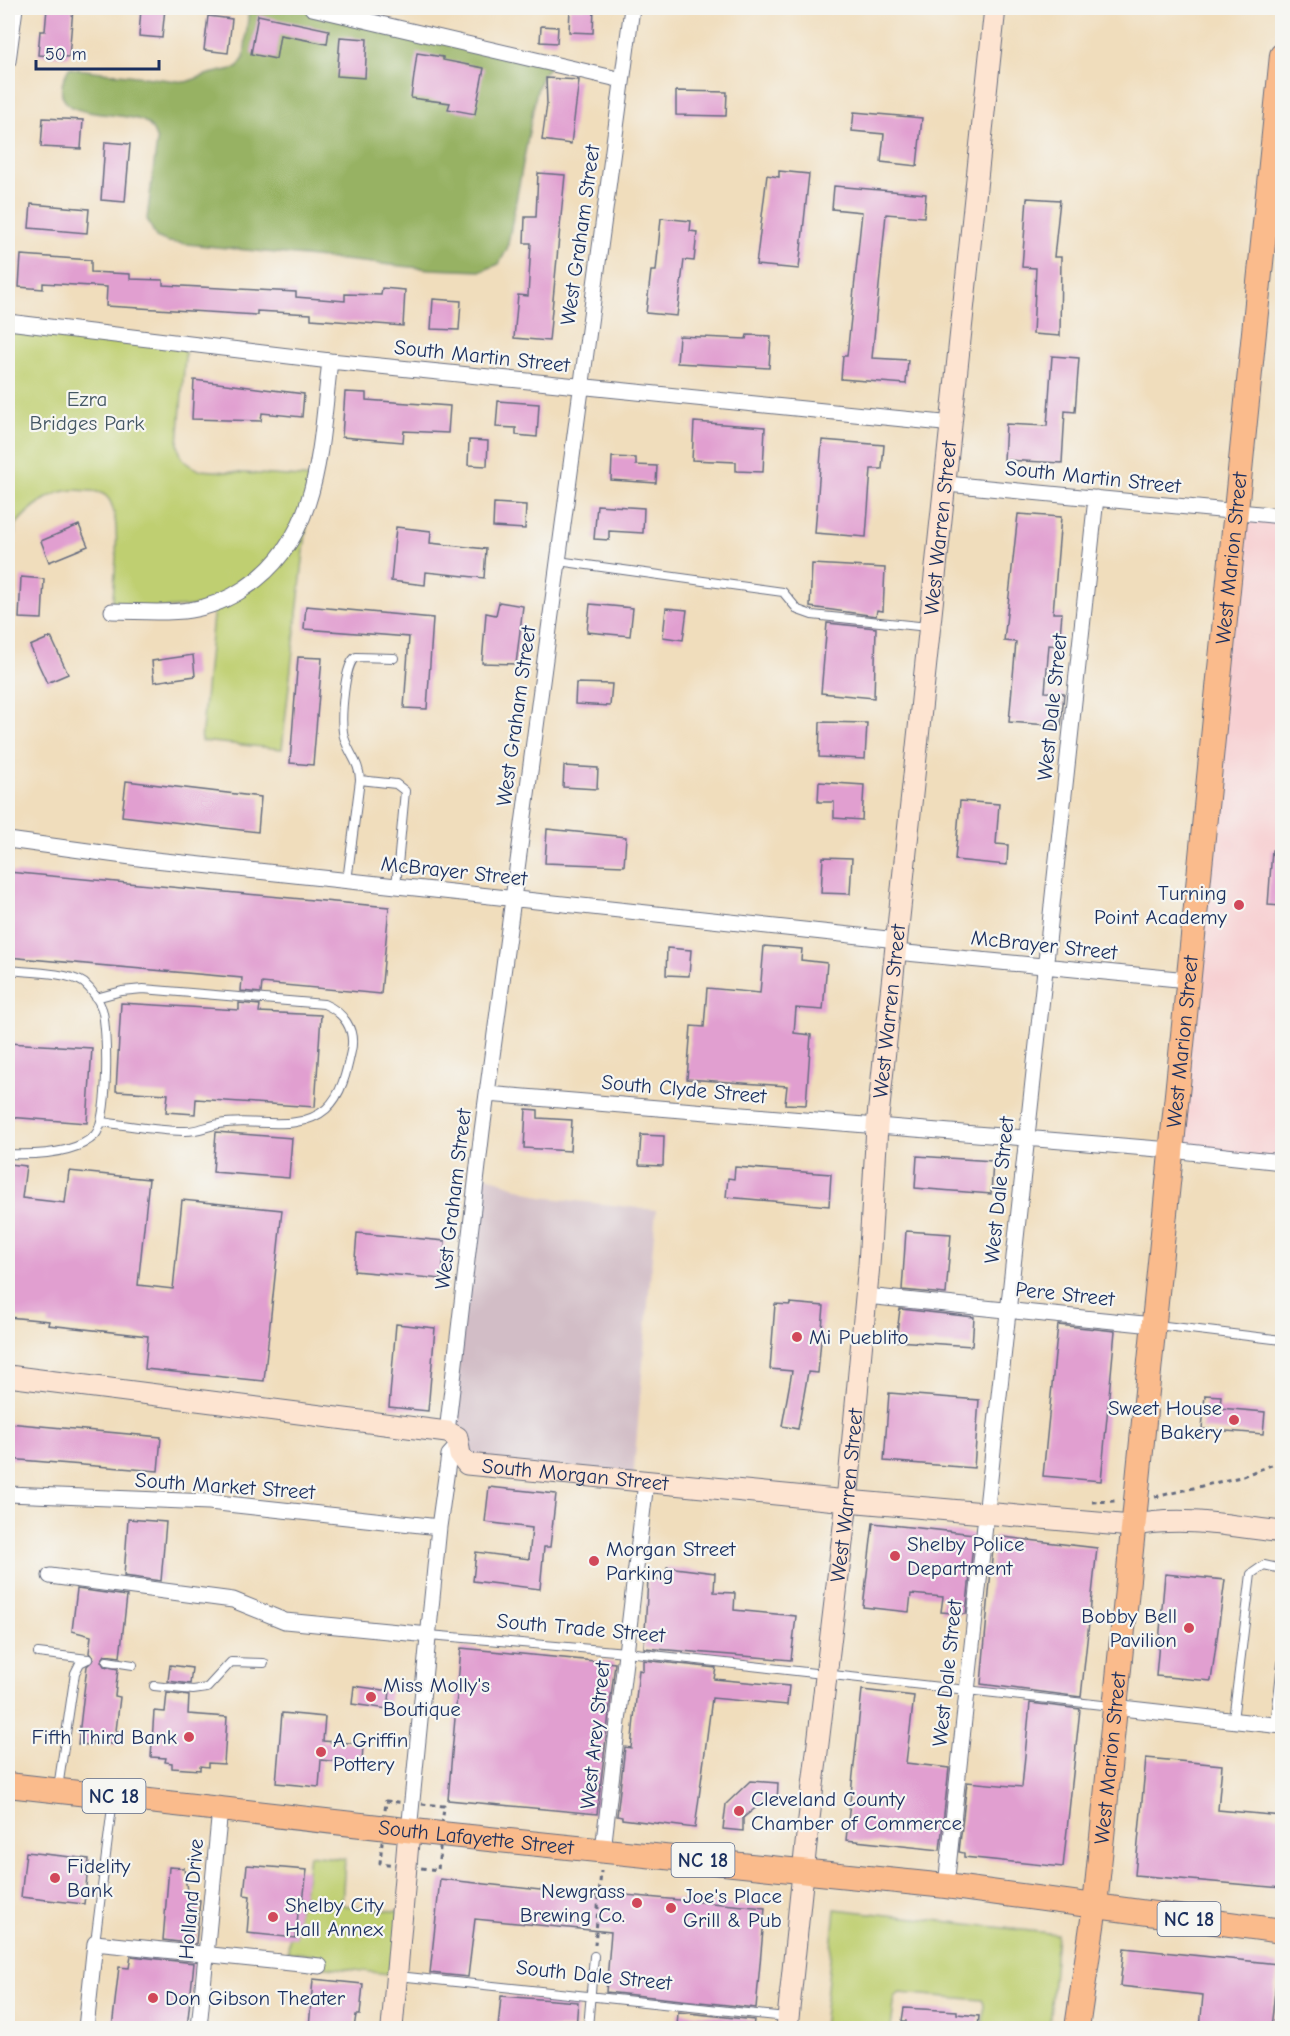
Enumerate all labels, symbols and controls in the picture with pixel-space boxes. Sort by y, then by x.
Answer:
scale bar [36,33,159,71]
text: 50 m [45,44,87,65]
street label: West Graham Street [555,142,605,327]
street label: South Martin Street [393,335,572,377]
park label: Ezra Bridges Park [30,387,144,435]
street label: West Warren Street [919,439,961,616]
street label: South Martin Street [1004,456,1183,498]
street label: West Marion Street [1211,470,1252,645]
street label: West Graham Street [491,623,541,808]
street label: West Dale Street [1032,631,1072,782]
street label: McBrayer Street [380,851,529,891]
place label: Turning Point Academy [1094,881,1228,929]
marker: Turning Point Academy [1232,898,1246,912]
street label: West Warren Street [868,922,910,1100]
street label: McBrayer Street [970,925,1119,965]
street label: West Marion Street [1162,953,1203,1129]
street label: South Clyde Street [601,1070,768,1108]
street label: West Graham Street [430,1106,476,1291]
street label: West Dale Street [979,1114,1019,1265]
street label: Pere Street [1014,1277,1117,1311]
place label: Mi Pueblito [809,1325,909,1349]
marker: Mi Pueblito [790,1330,804,1344]
place label: Sweet House Bakery [1108,1396,1223,1444]
street label: West Warren Street [825,1406,868,1584]
marker: Sweet House Bakery [1227,1413,1241,1427]
street label: South Morgan Street [481,1453,671,1496]
street label: South Market Street [134,1468,317,1504]
place label: Shelby Police Department [907,1532,1025,1580]
place label: Morgan Street Parking [606,1537,737,1585]
marker: Shelby Police Department [888,1549,902,1563]
marker: Morgan Street Parking [587,1554,601,1568]
street label: West Dale Street [927,1597,967,1748]
place label: Bobby Bell Pavilion [1081,1604,1177,1652]
street label: South Trade Street [496,1609,667,1647]
marker: Bobby Bell Pavilion [1182,1621,1196,1635]
street label: West Arey Street [575,1659,615,1810]
street label: West Marion Street [1089,1670,1131,1845]
place label: Miss Molly's Boutique [383,1673,490,1721]
marker: Miss Molly's Boutique [364,1690,378,1704]
place label: Fifth Third Bank [32,1725,177,1749]
place label: A Griffin Pottery [333,1728,408,1776]
marker: Fifth Third Bank [182,1730,196,1744]
marker: A Griffin Pottery [314,1745,328,1759]
road number: NC 18 [82,1779,146,1813]
place label: Cleveland County Chamber of Commerce [751,1787,962,1835]
marker: Cleveland County Chamber of Commerce [732,1804,746,1818]
street label: South Lafayette Street [377,1815,576,1860]
street label: Holland Drive [174,1838,208,1960]
road number: NC 18 [672,1843,734,1877]
place label: Fidelity Bank [67,1854,131,1902]
marker: Fidelity Bank [48,1871,62,1885]
place label: Newgrass Brewing Co. [520,1879,625,1927]
place label: Joe's Place Grill & Pub [683,1884,782,1932]
place label: Shelby City Hall Annex [285,1893,384,1941]
marker: Newgrass Brewing Co. [630,1896,644,1910]
marker: Joe's Place Grill & Pub [664,1901,678,1915]
road number: NC 18 [1158,1902,1220,1936]
marker: Shelby City Hall Annex [266,1910,280,1924]
street label: South Dale Street [515,1955,674,1995]
place label: Don Gibson Theater [165,1986,346,2010]
marker: Don Gibson Theater [146,1991,160,2005]

